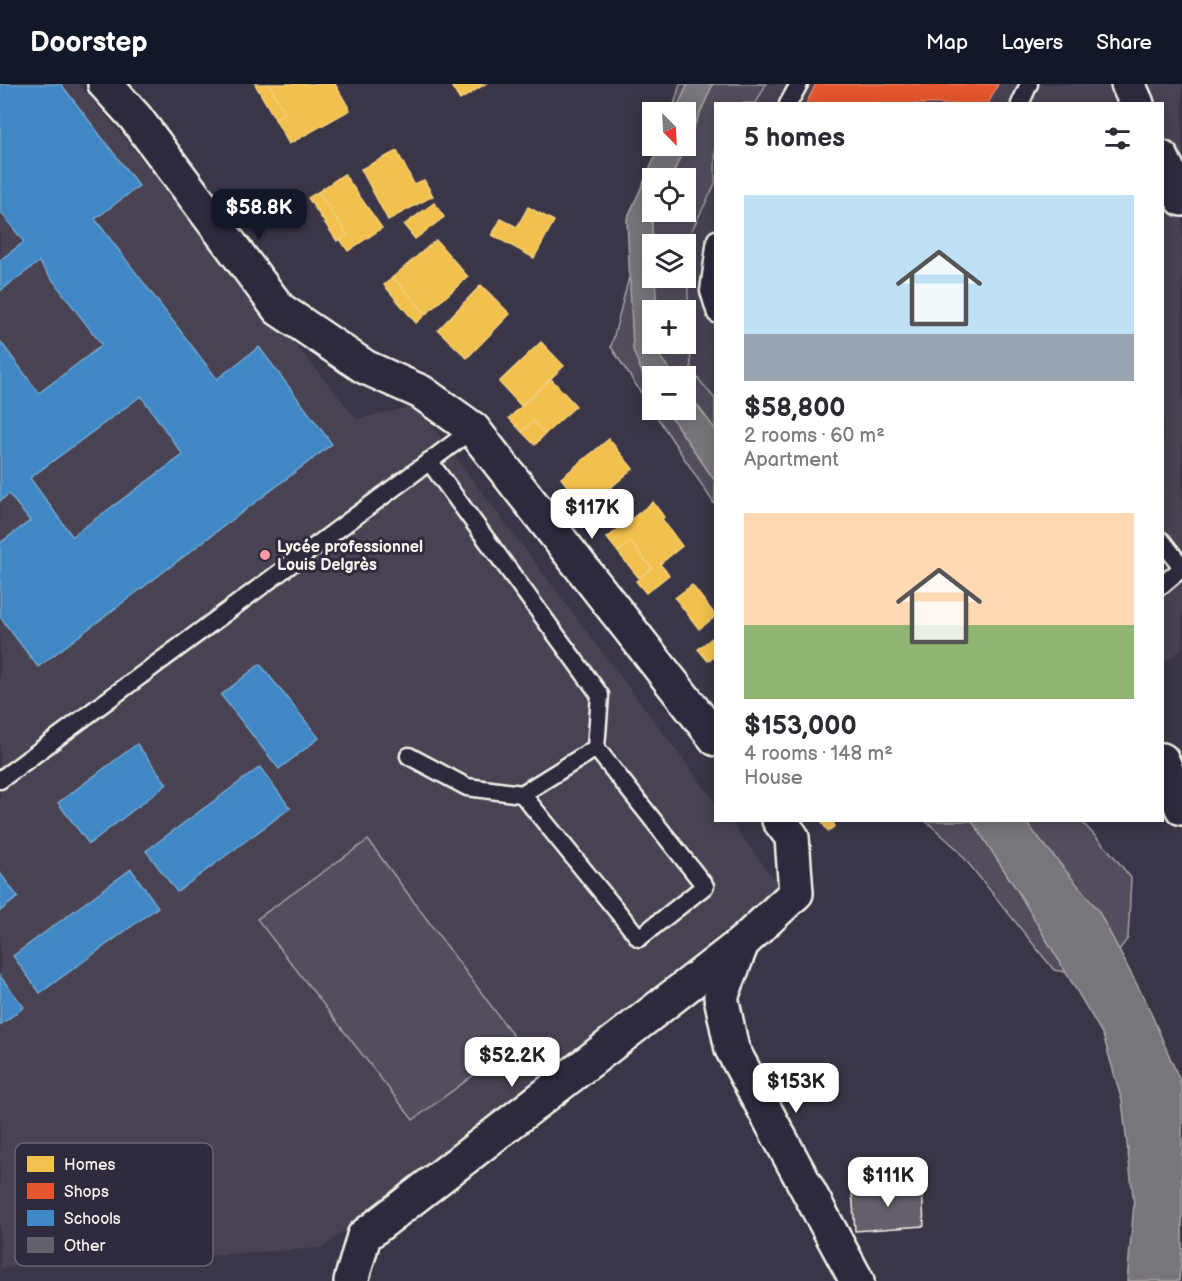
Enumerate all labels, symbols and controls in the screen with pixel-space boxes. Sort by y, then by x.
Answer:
text: Doorstep [30,26,147,59]
text: Map [926,30,968,55]
text: Layers [1001,30,1063,55]
text: Share [1096,30,1152,55]
north arrow [642,102,696,156]
map controls [642,102,696,420]
icon: filters [1101,122,1134,155]
text: 5 homes [744,123,845,154]
button: locate [642,168,696,222]
pin: $58.8K [210,189,308,240]
text: $58.8K [226,196,292,220]
button: layers [642,234,696,288]
icon: home [885,234,993,342]
button: + [642,300,696,354]
button: − [642,366,696,420]
text: $58,800 [744,393,846,424]
text: 2 rooms · 60 m² [744,424,885,448]
text: Apartment [744,448,839,472]
pin: $117K [550,489,634,540]
text: $117K [565,496,619,520]
place label: Lycée professionnel Louis Delgrès [277,538,423,575]
marker: Lycée professionnel Louis Delgrès [258,548,272,562]
icon: home [885,552,993,660]
text: $153,000 [744,711,857,742]
text: 4 rooms · 148 m² [744,742,893,766]
text: House [744,766,803,790]
pin: $52.2K [463,1037,561,1088]
text: $52.2K [479,1044,545,1068]
pin: $153K [754,1063,838,1114]
text: $153K [767,1070,825,1094]
legend [15,1143,213,1266]
text: Homes [64,1156,116,1175]
pin: $111K [846,1157,930,1208]
text: $111K [862,1164,914,1188]
text: Shops [64,1183,109,1202]
text: Schools [64,1210,121,1229]
text: Other [64,1237,105,1256]

